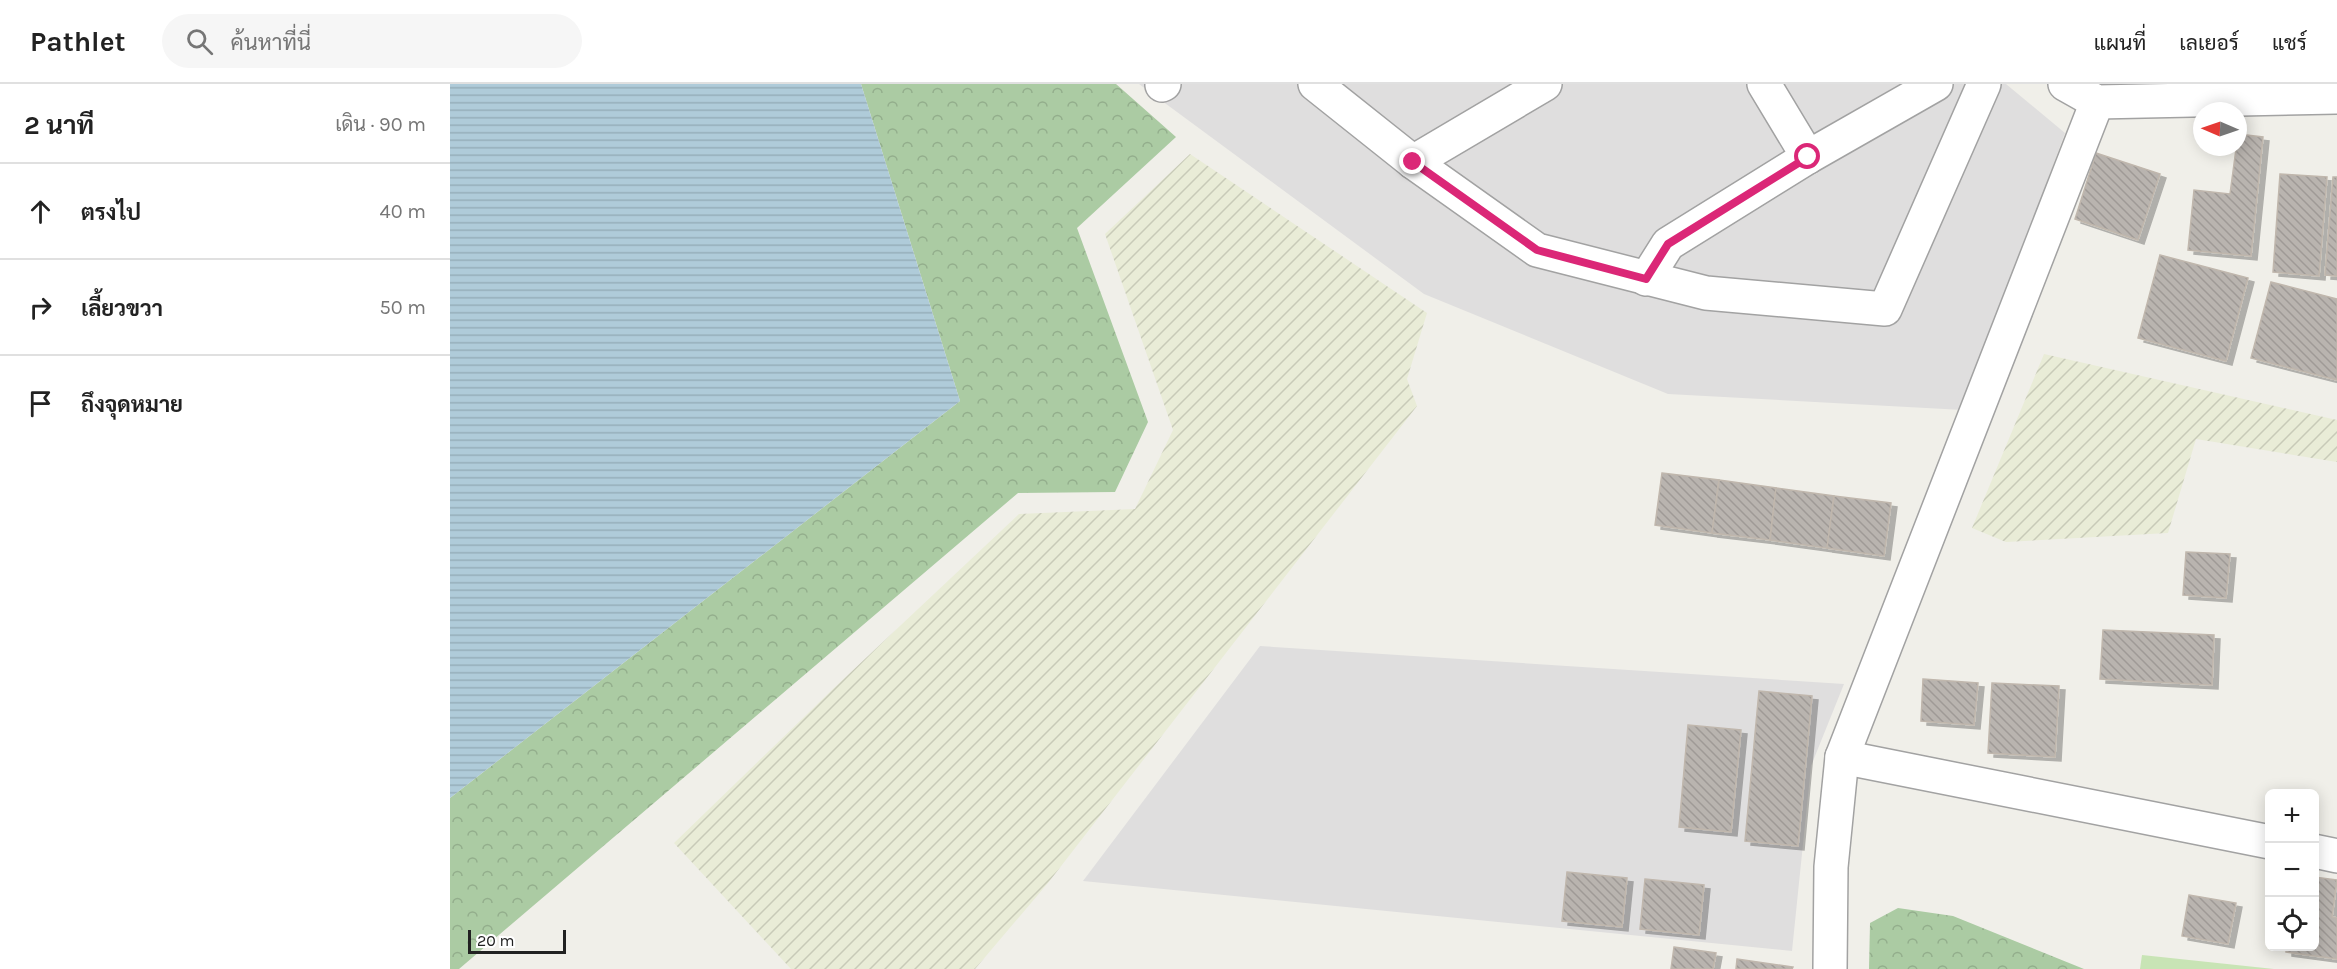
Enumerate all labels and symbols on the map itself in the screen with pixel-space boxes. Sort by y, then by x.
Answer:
north arrow [2193,102,2247,156]
route start [1794,143,1820,169]
route end [1399,148,1425,174]
scale bar [468,927,566,954]

